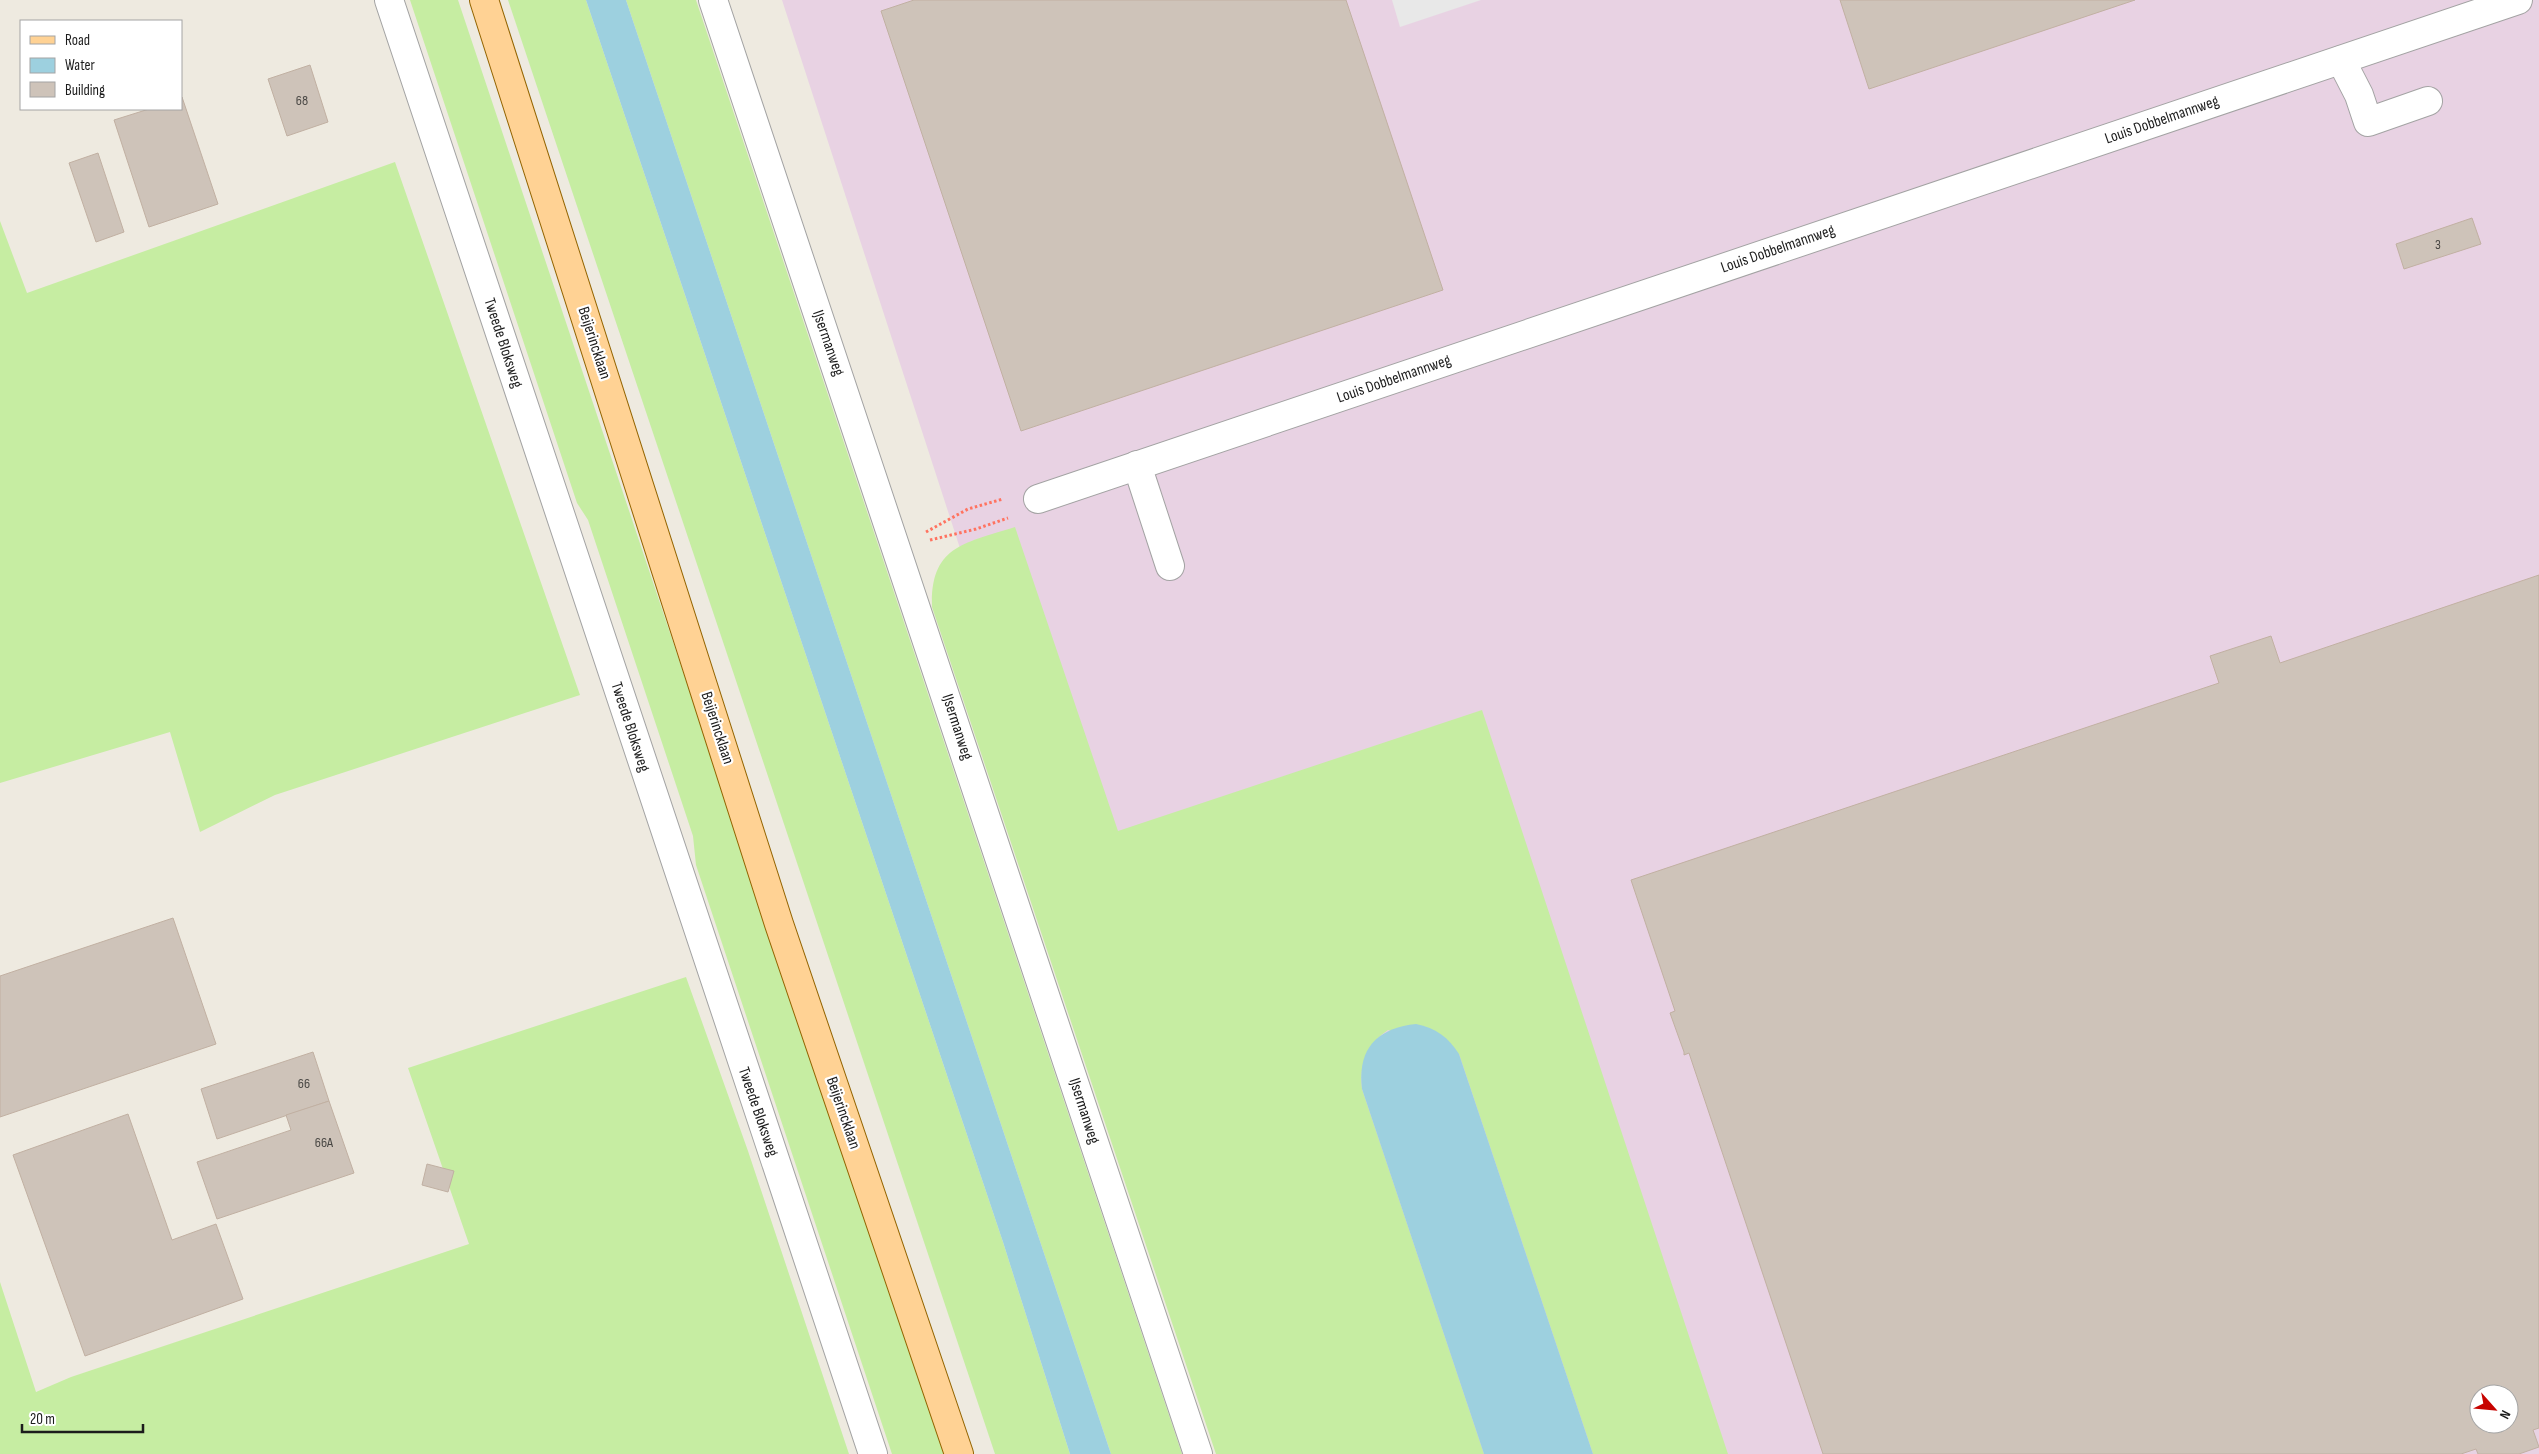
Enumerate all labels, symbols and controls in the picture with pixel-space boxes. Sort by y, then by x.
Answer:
legend [20,20,182,110]
text: Road [65,31,90,50]
text: Water [65,56,96,75]
text: Building [65,81,105,100]
house number: 68 [296,92,308,109]
street label: Louis Dobbelmannweg [2102,92,2222,148]
street label: Louis Dobbelmannweg [1718,221,1838,277]
house number: 3 [2435,236,2441,253]
street label: Tweede Bloksweg [480,296,526,390]
street label: Beijerincklaan [573,304,615,382]
street label: IJsermanweg [808,308,848,378]
street label: Louis Dobbelmannweg [1334,351,1454,407]
street label: Tweede Bloksweg [607,680,653,774]
street label: Beijerincklaan [696,689,738,767]
street label: IJsermanweg [937,692,977,762]
street label: Tweede Bloksweg [734,1065,782,1159]
street label: Beijerincklaan [822,1074,864,1152]
house number: 66 [298,1075,310,1092]
street label: IJsermanweg [1064,1076,1104,1146]
house number: 66A [315,1134,334,1151]
north arrow [2469,1384,2519,1434]
scale bar [22,1402,144,1434]
text: N [2496,1407,2514,1422]
text: 20 m [30,1410,55,1429]

